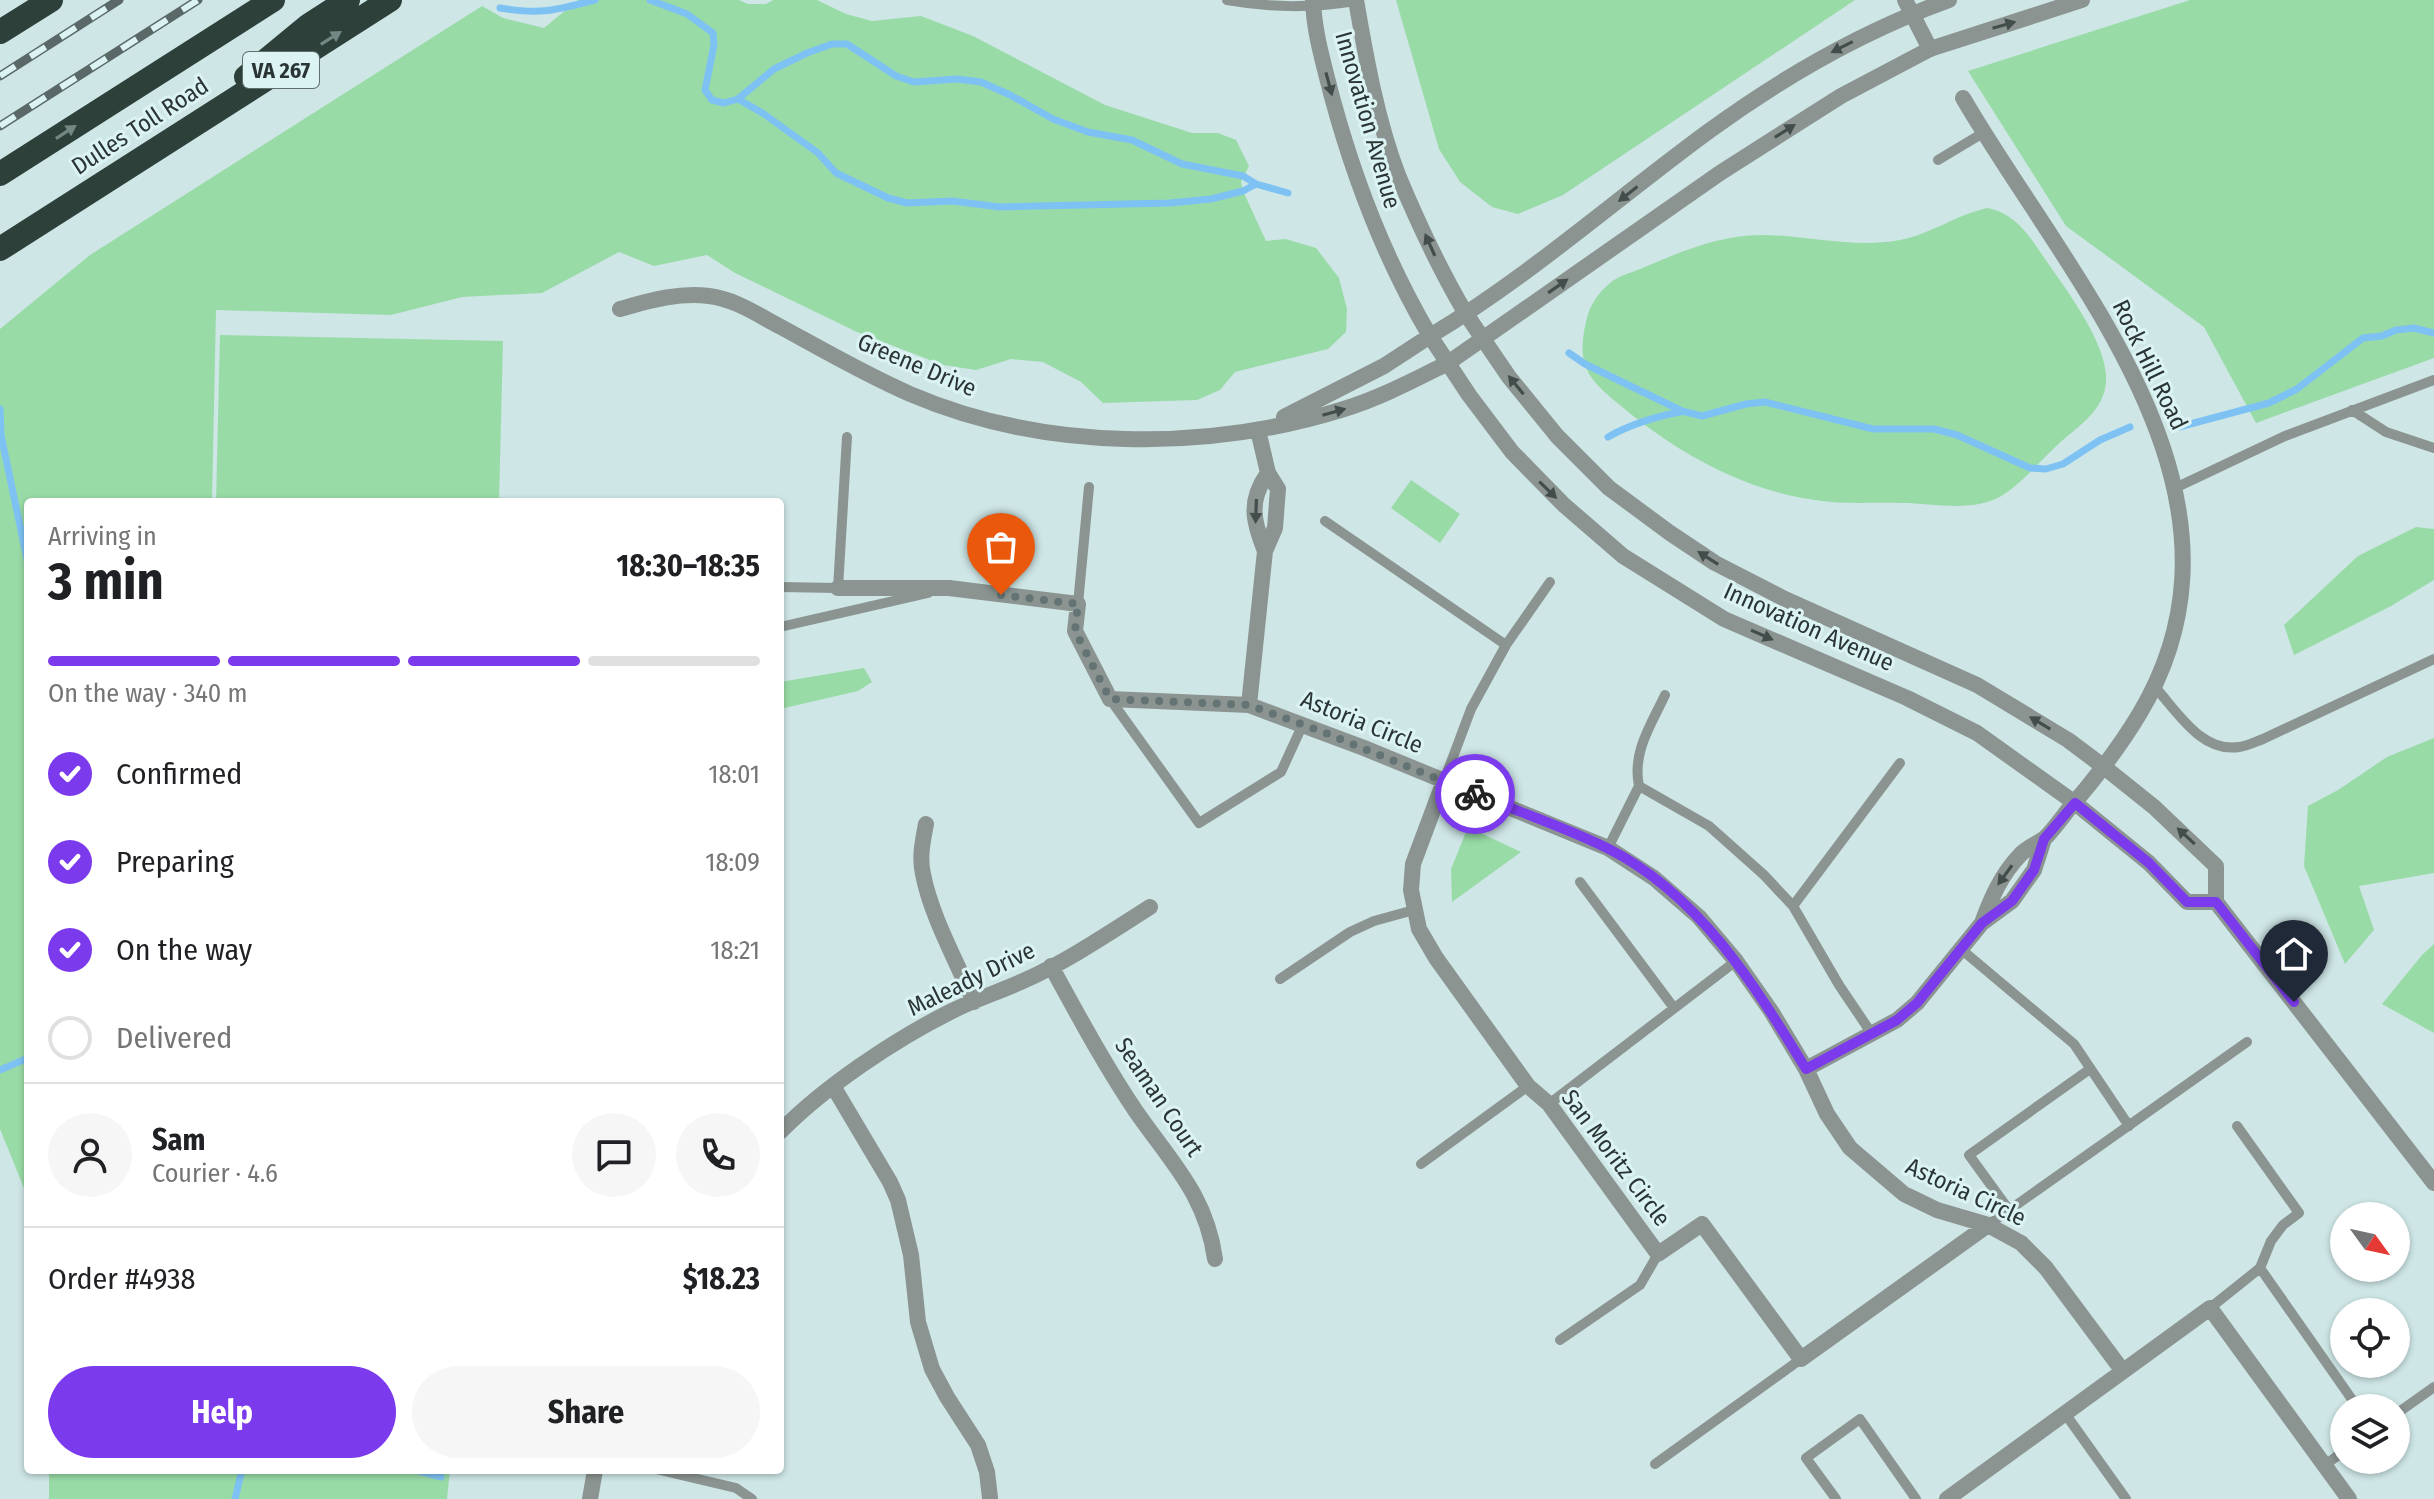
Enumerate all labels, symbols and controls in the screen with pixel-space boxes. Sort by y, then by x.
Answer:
one-way arrow [1993,18,2017,31]
street label: Innovation Avenue [1329,28,1407,212]
one-way arrow [320,31,342,45]
one-way arrow [1831,41,1854,54]
road number: VA 267 [243,52,319,88]
street label: Dulles Toll Road [66,71,214,181]
one-way arrow [1323,72,1335,97]
one-way arrow [1775,124,1796,139]
one-way arrow [55,126,77,140]
one-way arrow [1618,185,1638,201]
one-way arrow [1423,234,1436,257]
one-way arrow [1548,279,1569,294]
street label: Rock Hill Road [2106,295,2194,435]
street label: Greene Drive [853,327,981,403]
one-way arrow [1508,375,1524,395]
one-way arrow [1322,405,1346,418]
one-way arrow [1538,480,1557,499]
one-way arrow [1249,499,1262,524]
pin [967,513,1035,595]
text: Arriving in [48,521,157,552]
icon: bag [979,525,1023,569]
text: 18:30–18:35 [617,548,760,584]
text: 3 min [48,550,164,613]
one-way arrow [1697,550,1718,565]
street label: Innovation Avenue [1720,577,1898,677]
one-way arrow [1750,629,1773,642]
text: On the way · 340 m [48,678,248,709]
street label: Astoria Circle [1297,685,1427,759]
one-way arrow [2029,716,2051,730]
icon: check [48,752,92,796]
courier [1435,754,1515,834]
text: Confirmed [116,756,242,792]
text: 18:01 [708,759,760,790]
icon: bike [1453,772,1497,816]
one-way arrow [2176,828,2195,846]
icon: check [48,840,92,884]
text: Preparing [116,844,234,880]
text: 18:09 [705,847,760,878]
one-way arrow [1998,864,2013,885]
pin [2260,920,2328,1002]
icon: check [48,928,92,972]
text: On the way [116,932,252,968]
icon: home [2272,932,2316,976]
text: 18:21 [710,935,760,966]
street label: Maleady Drive [903,936,1039,1022]
text: Delivered [116,1020,232,1056]
street label: Seaman Court [1109,1032,1209,1162]
street label: San Moritz Circle [1556,1084,1676,1232]
button: person [48,1113,132,1197]
button: chat [572,1113,656,1197]
button: phone [676,1113,760,1197]
text: Sam [152,1122,205,1158]
street label: Astoria Circle [1902,1152,2030,1232]
text: Courier · 4.6 [152,1158,278,1189]
north arrow [2330,1202,2410,1282]
map controls [2330,1202,2410,1474]
text: Order #4938 [48,1261,196,1297]
text: $18.23 [683,1261,760,1297]
button: locate [2330,1298,2410,1378]
button: Help [48,1366,396,1458]
button: Share [412,1366,760,1458]
button: layers [2330,1394,2410,1474]

